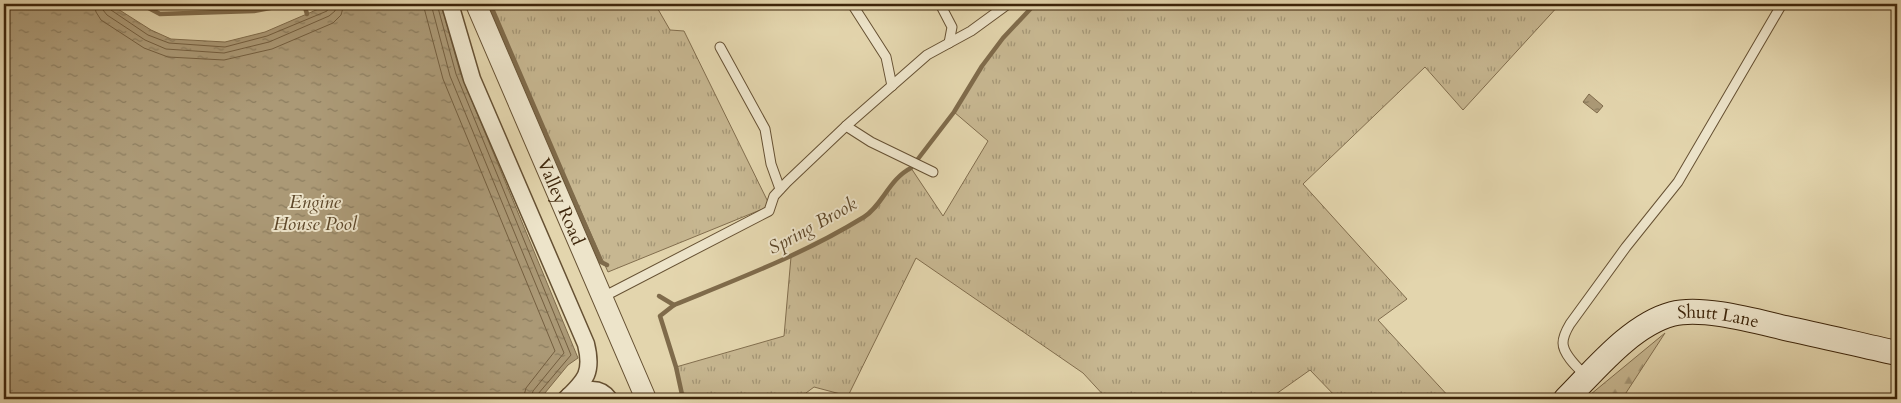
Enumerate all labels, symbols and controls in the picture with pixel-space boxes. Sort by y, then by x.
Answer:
street label: Valley Road [531,154,590,249]
water label: Engine House Pool [273,189,358,237]
water label: Spring Brook [763,191,862,261]
street label: Shutt Lane [1676,300,1761,334]

